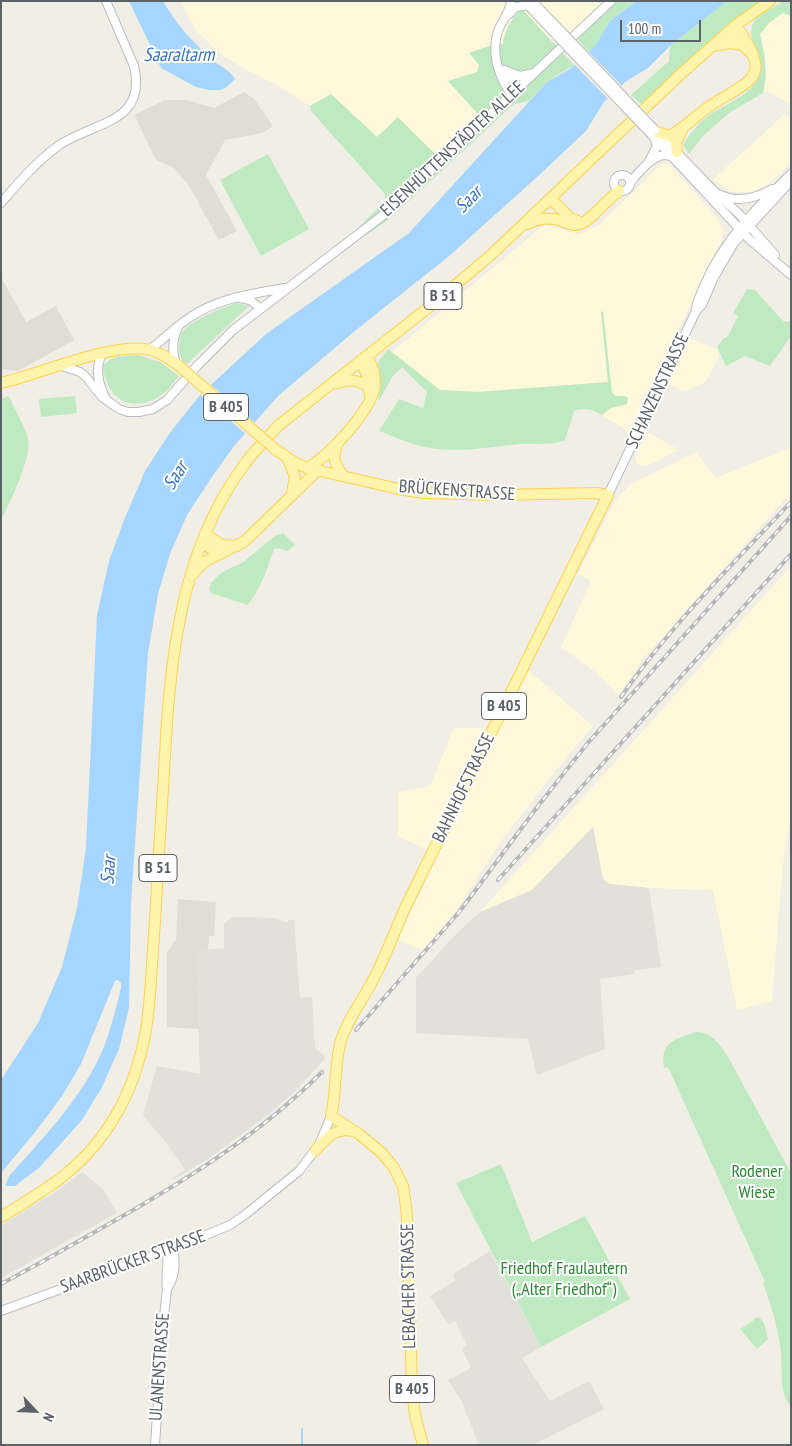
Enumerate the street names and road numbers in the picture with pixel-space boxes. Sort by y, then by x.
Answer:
street label: EISENHÜTTENSTÄDTER ALLEE [376,77,530,221]
road number: B 51 [424,282,462,310]
street label: SCHANZENSTRASSE [622,330,694,452]
road number: B 405 [204,394,248,421]
street label: BRÜCKENSTRASSE [398,476,516,506]
road number: B 405 [482,692,526,719]
street label: BAHNHOFSTRASSE [428,730,500,846]
road number: B 51 [139,854,177,881]
street label: LEBACHER STRASSE [397,1223,421,1349]
street label: SAARBRÜCKER STRASSE [58,1226,208,1298]
street label: ULANENSTRASSE [145,1312,175,1422]
road number: B 405 [390,1376,434,1402]

